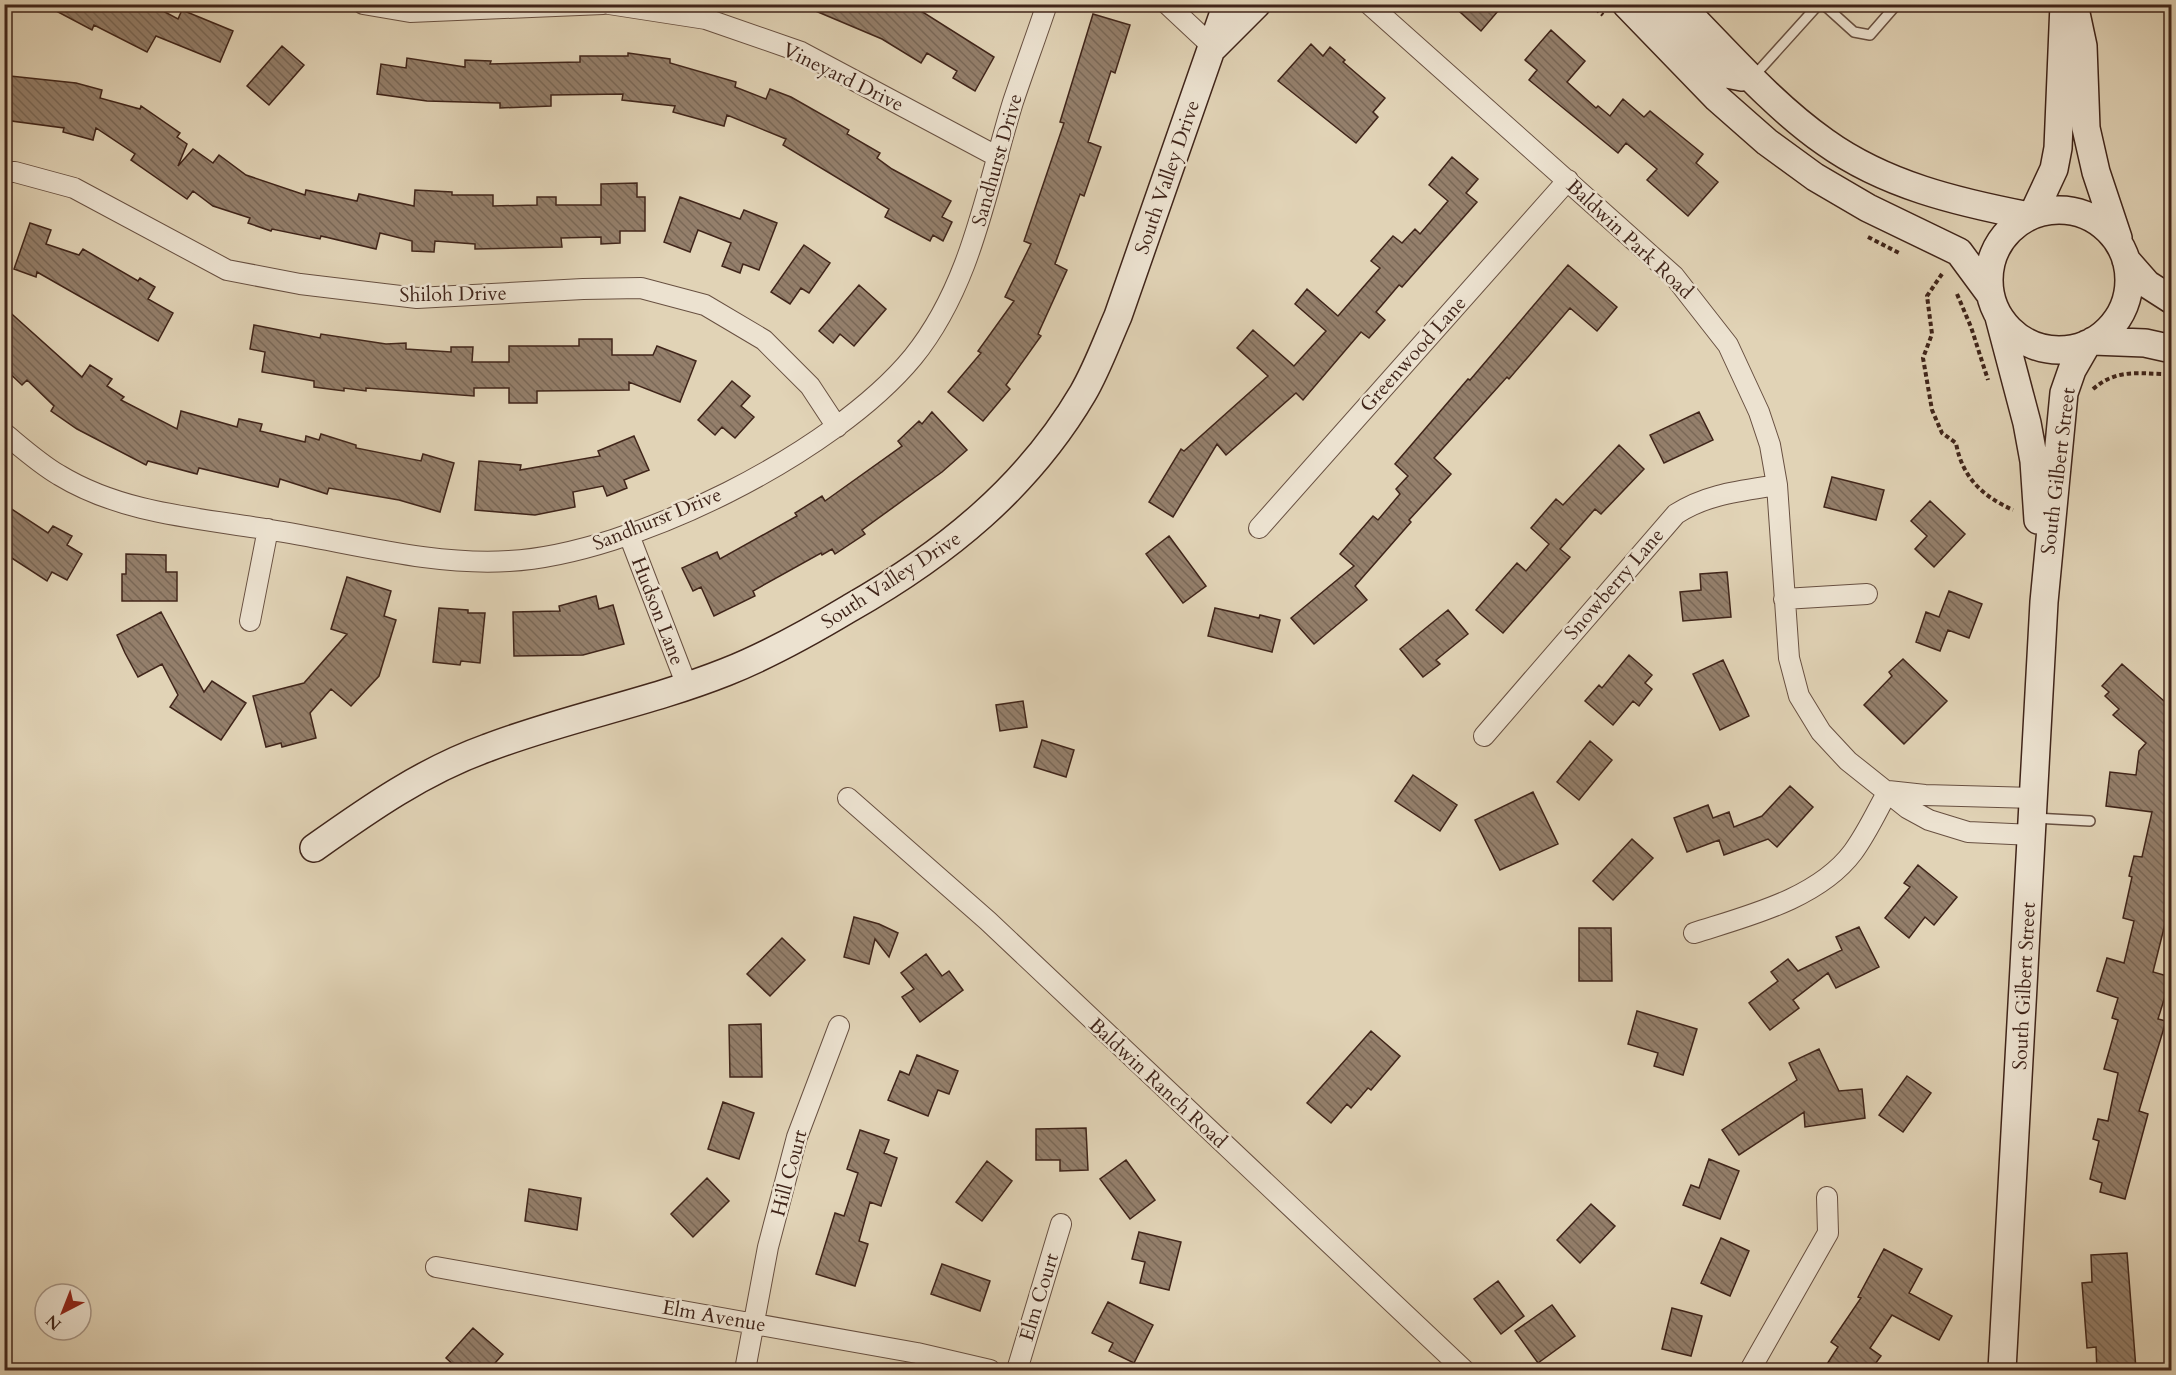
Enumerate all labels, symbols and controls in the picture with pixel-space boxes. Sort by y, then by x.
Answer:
street label: Vineyard Drive [778,36,908,118]
street label: Sandhurst Drive [965,91,1029,229]
street label: South Valley Drive [1128,96,1206,258]
street label: Baldwin Park Road [1561,173,1699,305]
street label: Shiloh Drive [399,280,507,308]
street label: Greenwood Lane [1354,290,1472,418]
street label: South Gilbert Street [2034,385,2082,556]
street label: Sandhurst Drive [589,481,725,557]
street label: Snowberry Lane [1558,522,1670,646]
street label: South Valley Drive [816,525,966,635]
street label: Hudson Lane [625,553,691,669]
street label: South Gilbert Street [2006,901,2042,1071]
street label: Baldwin Ranch Road [1083,1012,1233,1154]
street label: Hill Court [764,1126,814,1219]
street label: Elm Court [1013,1249,1065,1344]
north arrow [33,1282,93,1342]
street label: Elm Avenue [660,1294,768,1338]
text: N [41,1310,66,1335]

